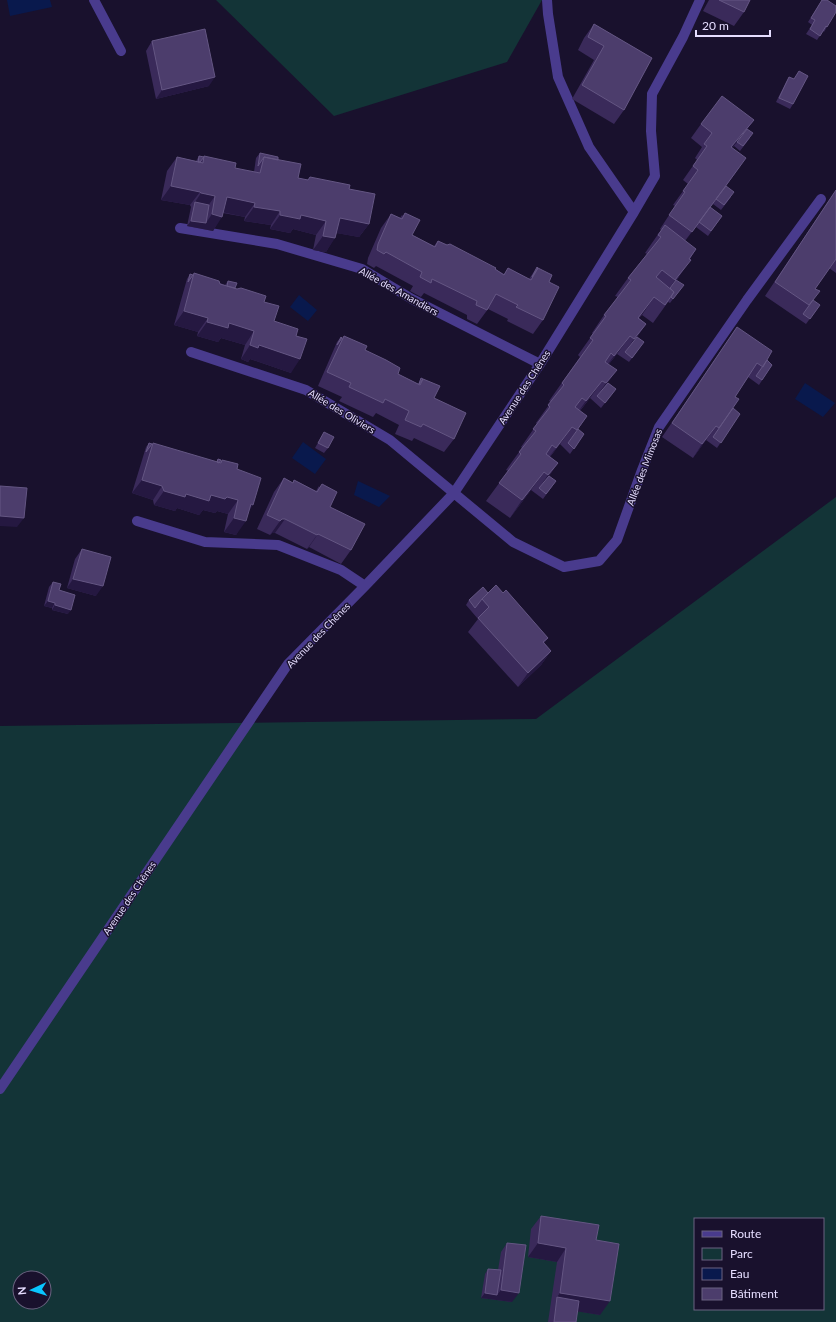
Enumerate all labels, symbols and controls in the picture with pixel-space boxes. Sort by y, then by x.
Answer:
scale bar [696,12,770,38]
text: 20 m [702,18,729,33]
street label: Allée des Amandiers [357,264,441,318]
street label: Avenue des Chênes [496,348,552,426]
street label: Allée des Oliviers [306,386,378,436]
street label: Allée des Mimosas [624,427,664,507]
street label: Avenue des Chênes [284,600,352,670]
street label: Avenue des Chênes [100,859,158,937]
legend [694,1218,824,1310]
text: Route [730,1226,761,1241]
text: Parc [730,1246,753,1261]
text: Eau [730,1266,750,1281]
north arrow [12,1270,52,1310]
text: N [15,1286,28,1295]
text: Bâtiment [730,1286,779,1301]

